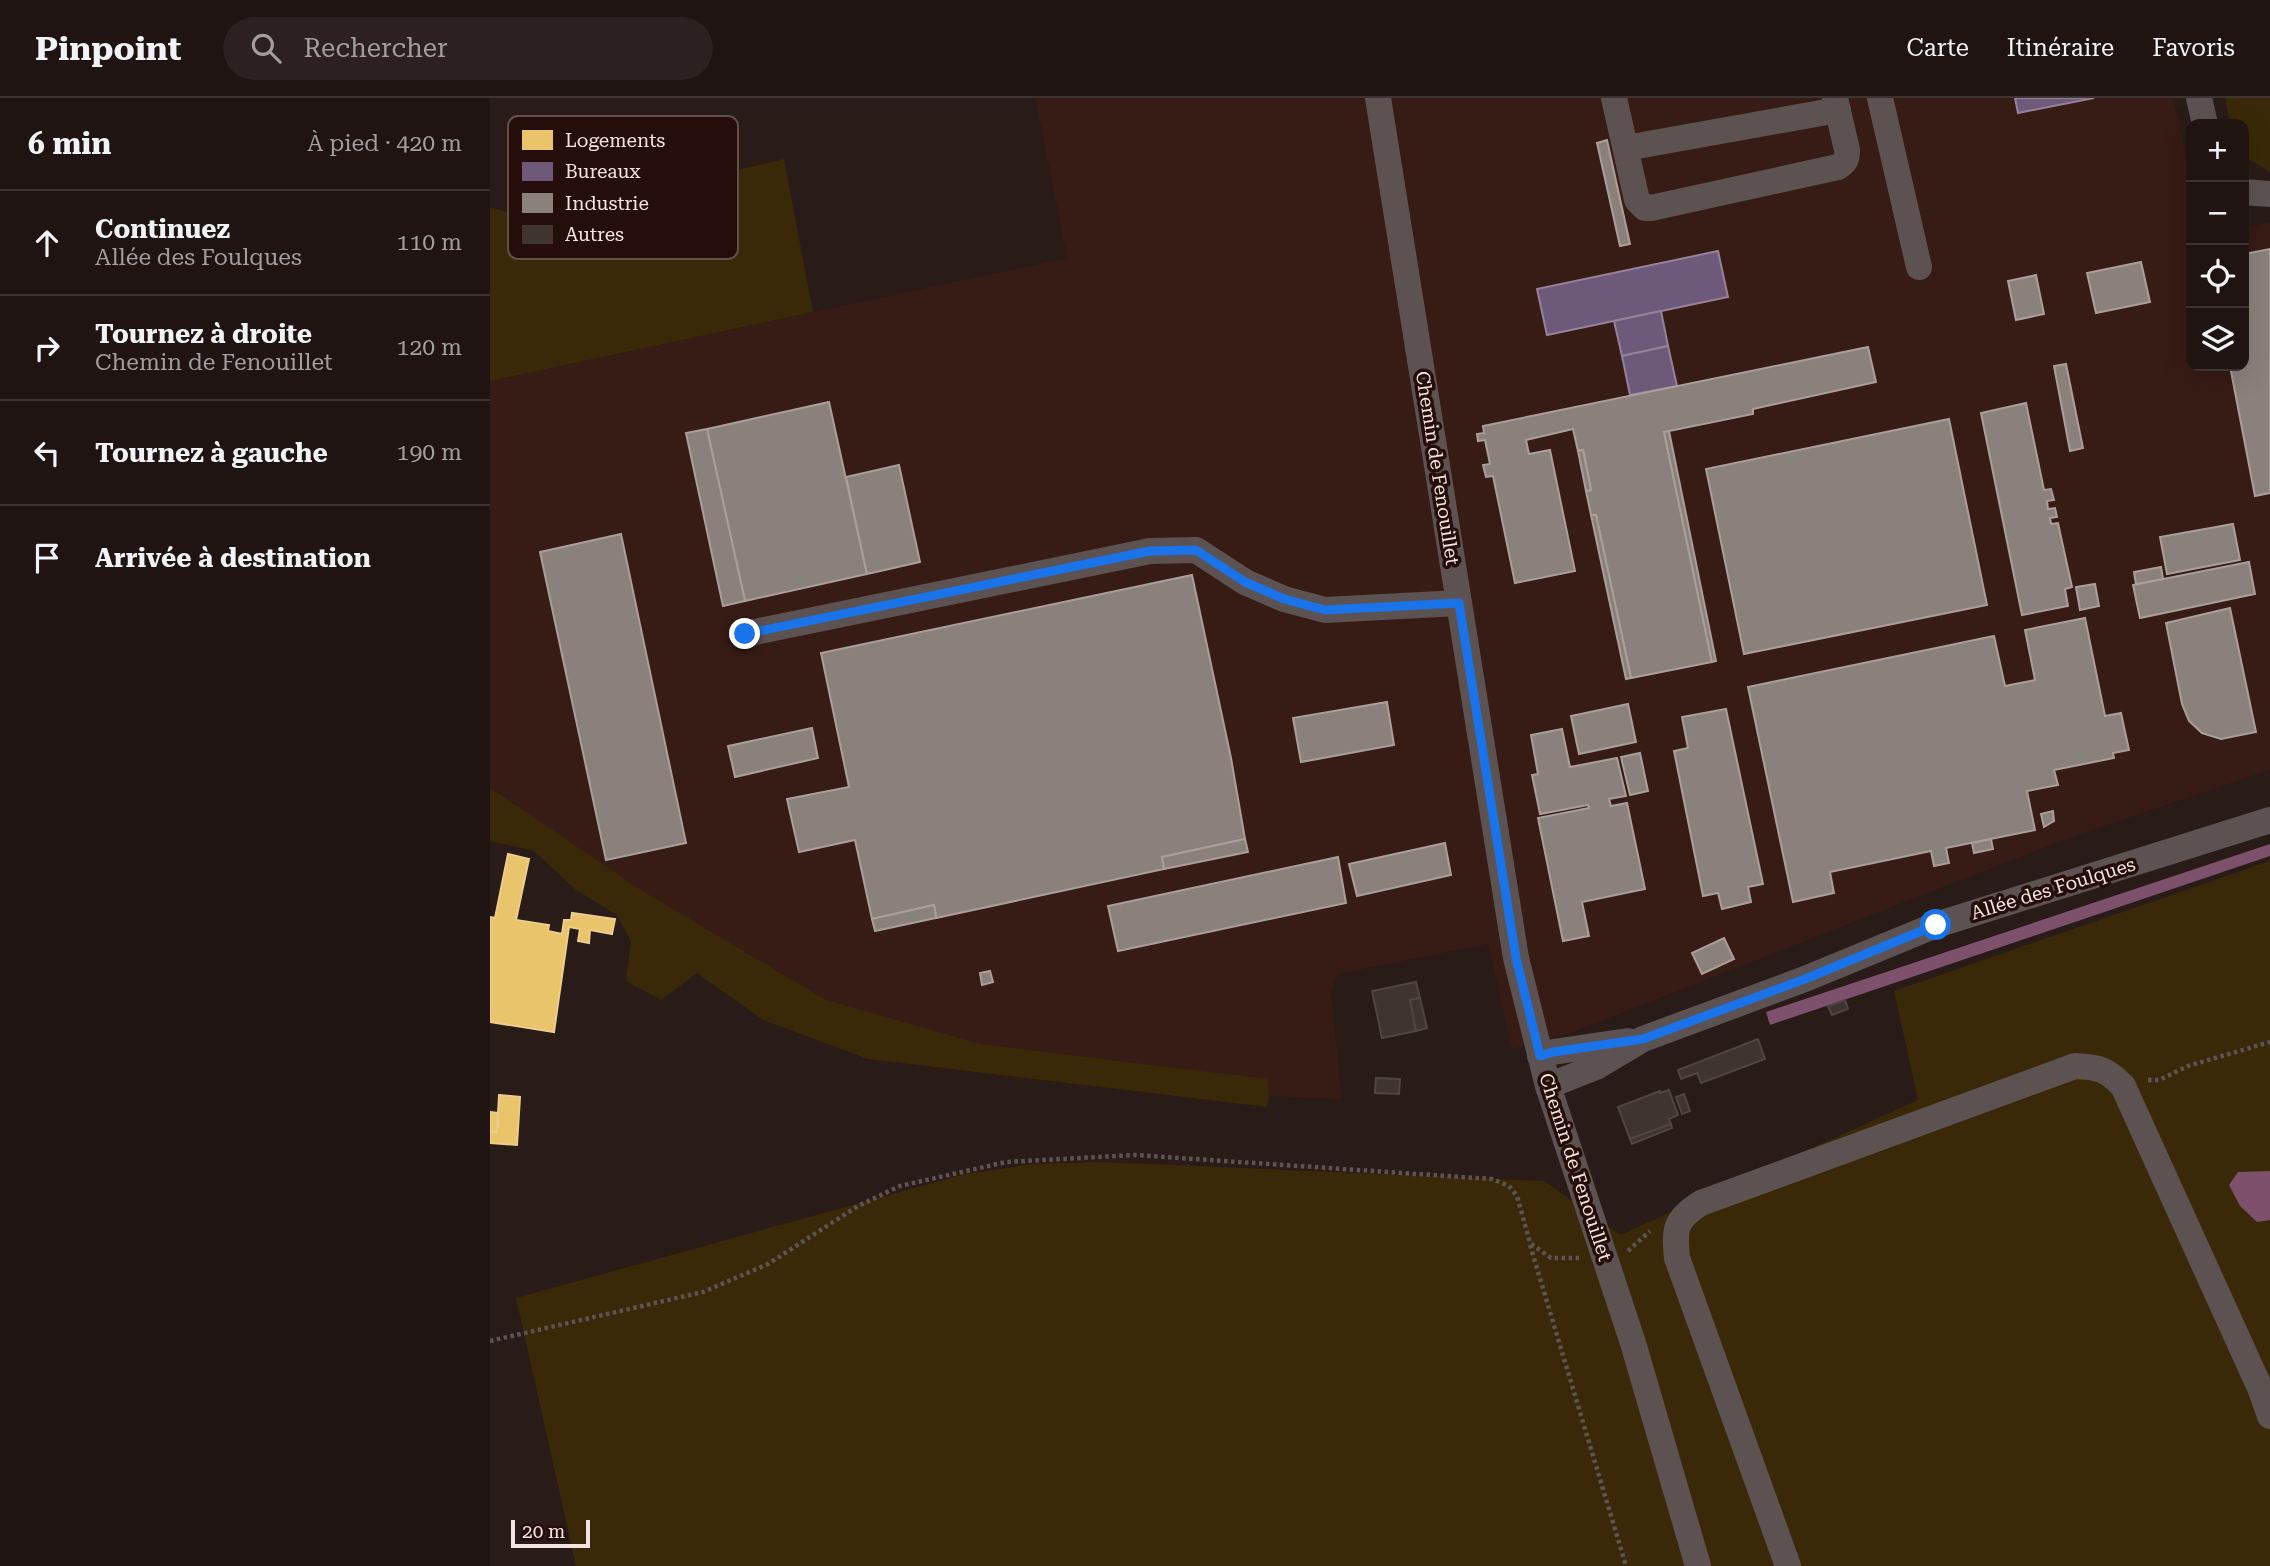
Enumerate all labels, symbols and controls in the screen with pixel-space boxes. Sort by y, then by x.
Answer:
search box [223,17,713,80]
text: Pinpoint [35,29,181,68]
icon: search [247,29,285,67]
text: Rechercher [303,33,448,63]
text: Carte [1907,34,1969,62]
text: Itinéraire [2007,34,2114,62]
text: Favoris [2152,34,2235,62]
legend [508,116,738,259]
map controls [2186,119,2249,371]
button: + [2186,119,2249,182]
text: 6 min [28,126,111,161]
text: Logements [565,129,665,152]
text: À pied · 420 m [307,130,462,157]
text: Bureaux [565,160,641,183]
button: − [2186,182,2249,245]
text: Industrie [565,192,649,215]
text: Continuez [95,214,230,244]
text: Autres [565,223,624,246]
icon: ahead [28,224,66,262]
text: 110 m [397,229,462,256]
text: Allée des Foulques [95,244,302,271]
button: locate [2186,245,2249,308]
button: layers [2186,308,2249,371]
text: Tournez à droite [95,319,312,349]
icon: right [28,329,66,367]
text: 120 m [397,334,462,361]
text: Chemin de Fenouillet [95,349,333,376]
street label: Chemin de Fenouillet [1411,369,1464,567]
icon: left [28,434,66,472]
text: Tournez à gauche [95,438,328,468]
text: 190 m [397,439,462,466]
icon: arrive [28,539,66,577]
text: Arrivée à destination [95,543,371,573]
route end [729,618,760,649]
street label: Allée des Foulques [1968,853,2138,924]
route start [1920,909,1951,940]
street label: Chemin de Fenouillet [1534,1070,1617,1264]
scale bar [511,1517,590,1549]
text: 20 m [522,1520,565,1543]

